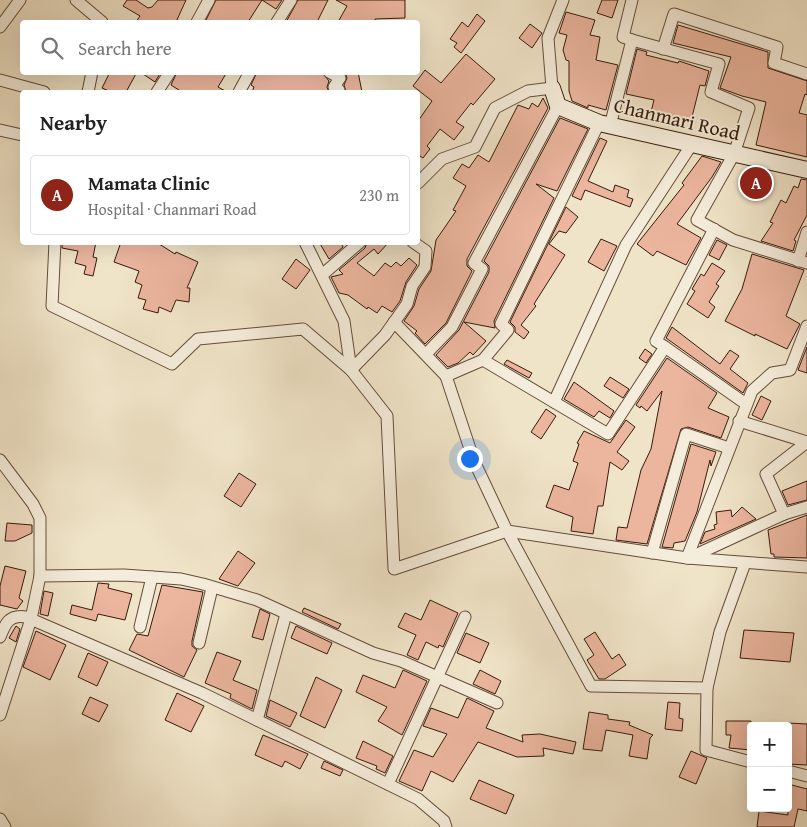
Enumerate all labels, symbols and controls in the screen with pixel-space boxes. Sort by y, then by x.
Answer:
search box [20,20,420,75]
icon: search [38,34,66,62]
text: Search here [78,34,172,62]
street label: Chanmari Road [611,90,743,147]
text: Nearby [40,107,107,138]
pin: A [740,164,772,202]
text: Mamata Clinic [88,169,210,197]
text: A [52,183,62,207]
text: 230 m [359,183,399,207]
text: Hospital · Chanmari Road [88,197,257,221]
your location [457,446,483,472]
map controls [747,722,792,812]
button: + [747,722,792,767]
button: − [747,767,792,812]

